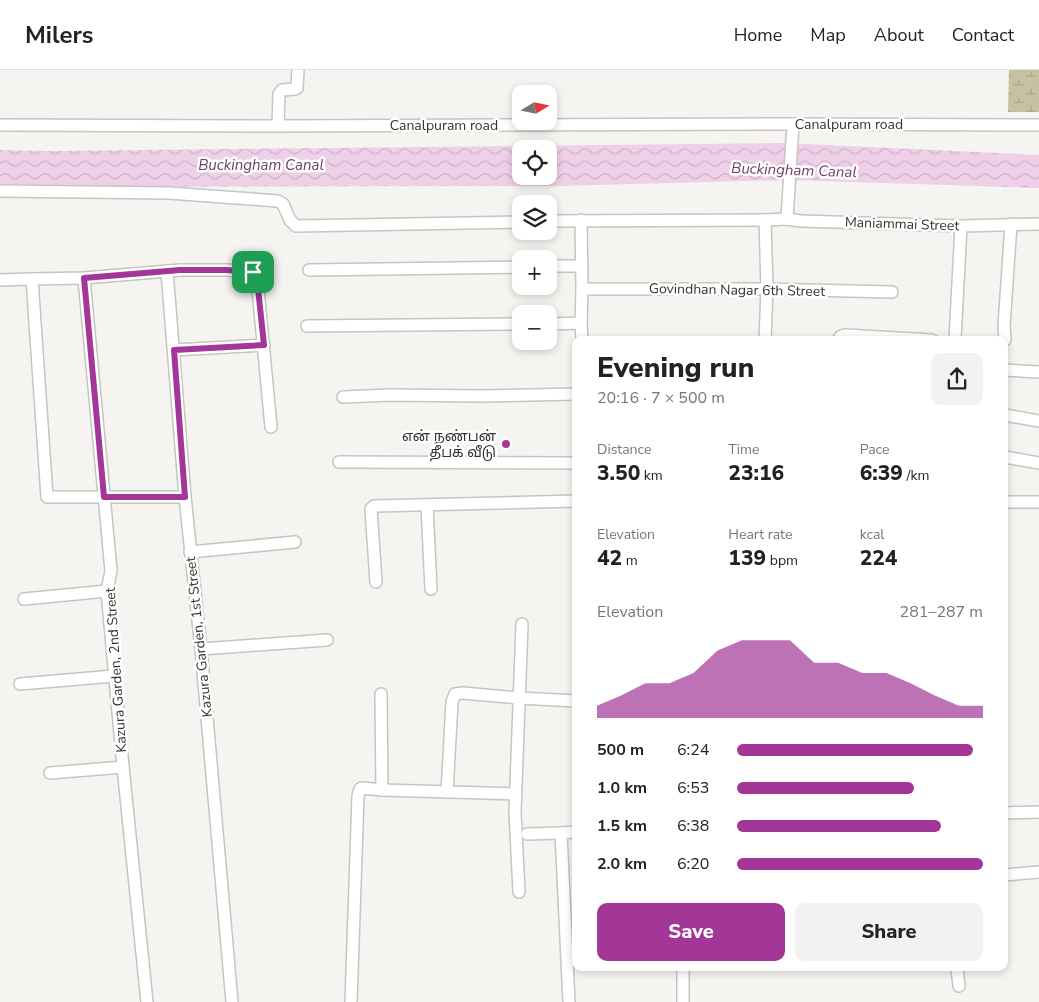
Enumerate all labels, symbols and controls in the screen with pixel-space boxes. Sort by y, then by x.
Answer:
text: Milers [25,19,94,51]
text: Home [734,23,782,47]
text: Map [810,23,846,47]
text: About [874,23,924,47]
text: Contact [952,23,1014,47]
north arrow [512,85,558,130]
map controls [512,85,557,350]
street label: Canalpuram road [795,115,903,134]
street label: Canalpuram road [390,116,498,135]
button: locate [512,140,557,185]
water label: Buckingham Canal [198,155,324,175]
water label: Buckingham Canal [731,158,857,182]
button: layers [512,195,557,240]
street label: Maniammai Street [844,213,960,235]
button: + [512,250,557,295]
pin [232,251,274,293]
icon: arrive [239,258,267,286]
street label: Govindhan Nagar 6th Street [649,279,825,301]
button: − [512,305,557,350]
text: Evening run [597,349,754,387]
button: share [931,353,983,405]
text: 20:16 · 7 × 500 m [597,387,725,409]
place label: என் நண்பன் தீபக் வீடு [402,427,497,462]
marker: என் நண்பன் தீபக் வீடு [500,438,512,450]
text: Distance [597,440,651,459]
text: Time [728,440,759,459]
text: Pace [860,440,889,459]
text: 3.50 [597,459,640,487]
text: 23:16 [728,459,784,487]
text: 6:39 [860,459,903,487]
text: km [640,466,663,485]
text: /km [903,466,929,485]
text: Elevation [597,525,655,544]
text: Heart rate [728,525,792,544]
text: kcal [860,525,884,544]
text: 42 [597,544,622,572]
text: 139 [728,544,766,572]
text: 224 [860,544,897,572]
text: m [622,551,638,570]
text: bpm [766,551,798,570]
street label: Kazura Garden, 1st Street [181,556,217,718]
street label: Kazura Garden, 2nd Street [101,587,131,753]
text: Elevation [597,601,663,623]
text: 281–287 m [900,601,983,623]
text: 500 m [597,739,644,761]
text: 6:24 [677,739,709,761]
text: 1.0 km [597,777,647,799]
text: 6:53 [677,777,709,799]
text: 1.5 km [597,815,647,837]
text: 6:38 [677,815,709,837]
text: 2.0 km [597,853,647,875]
text: 6:20 [677,853,709,875]
button: Save [597,903,785,961]
button: Share [795,903,983,961]

